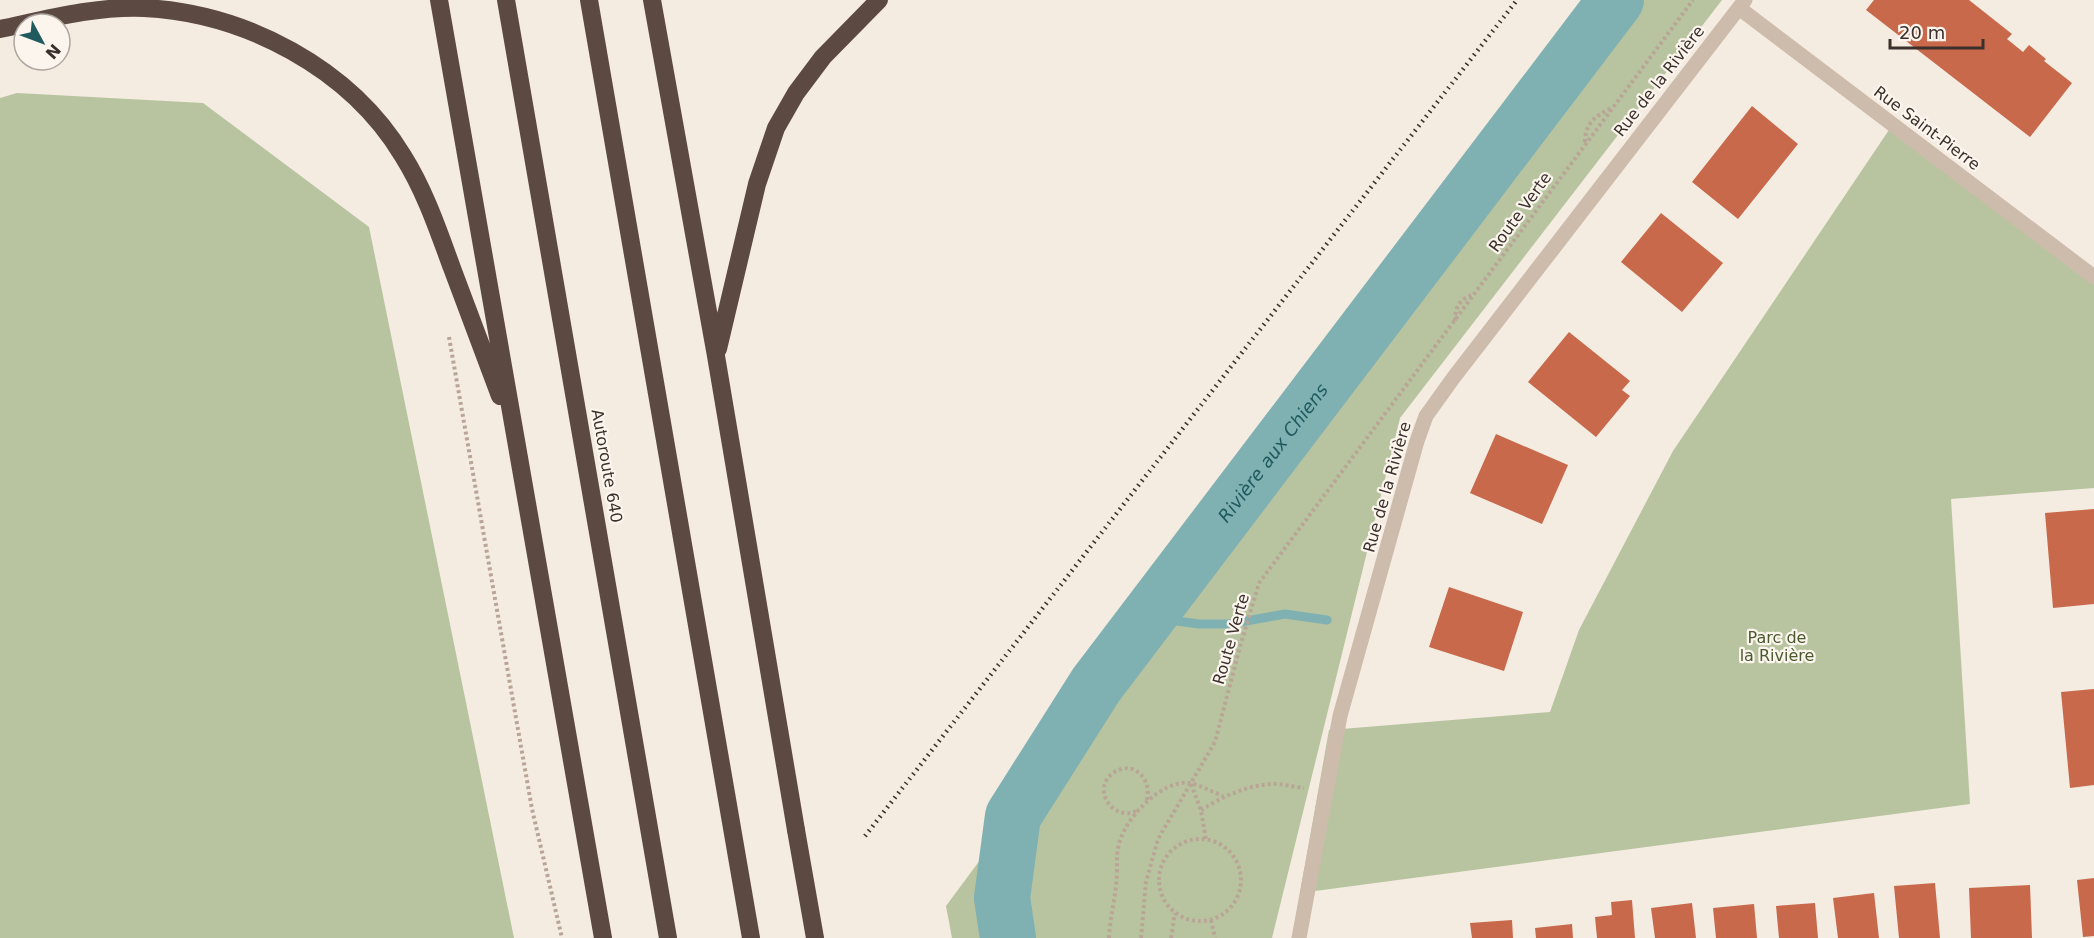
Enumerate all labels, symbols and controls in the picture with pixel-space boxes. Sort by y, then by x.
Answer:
north arrow [12,12,72,72]
scale bar [1890,12,1983,50]
street label: Rue de la Rivière [1610,22,1708,140]
text: 20 m [1899,22,1945,43]
text: N [41,40,65,63]
street label: Rue Saint-Pierre [1870,82,1984,174]
street label: Route Verte [1485,168,1555,256]
water label: Rivière aux Chiens [1213,379,1332,526]
street label: Autoroute 640 [588,408,626,524]
street label: Rue de la Rivière [1359,419,1415,555]
street label: Route Verte [1209,591,1253,687]
park label: Parc de la Rivière [1740,628,1814,665]

